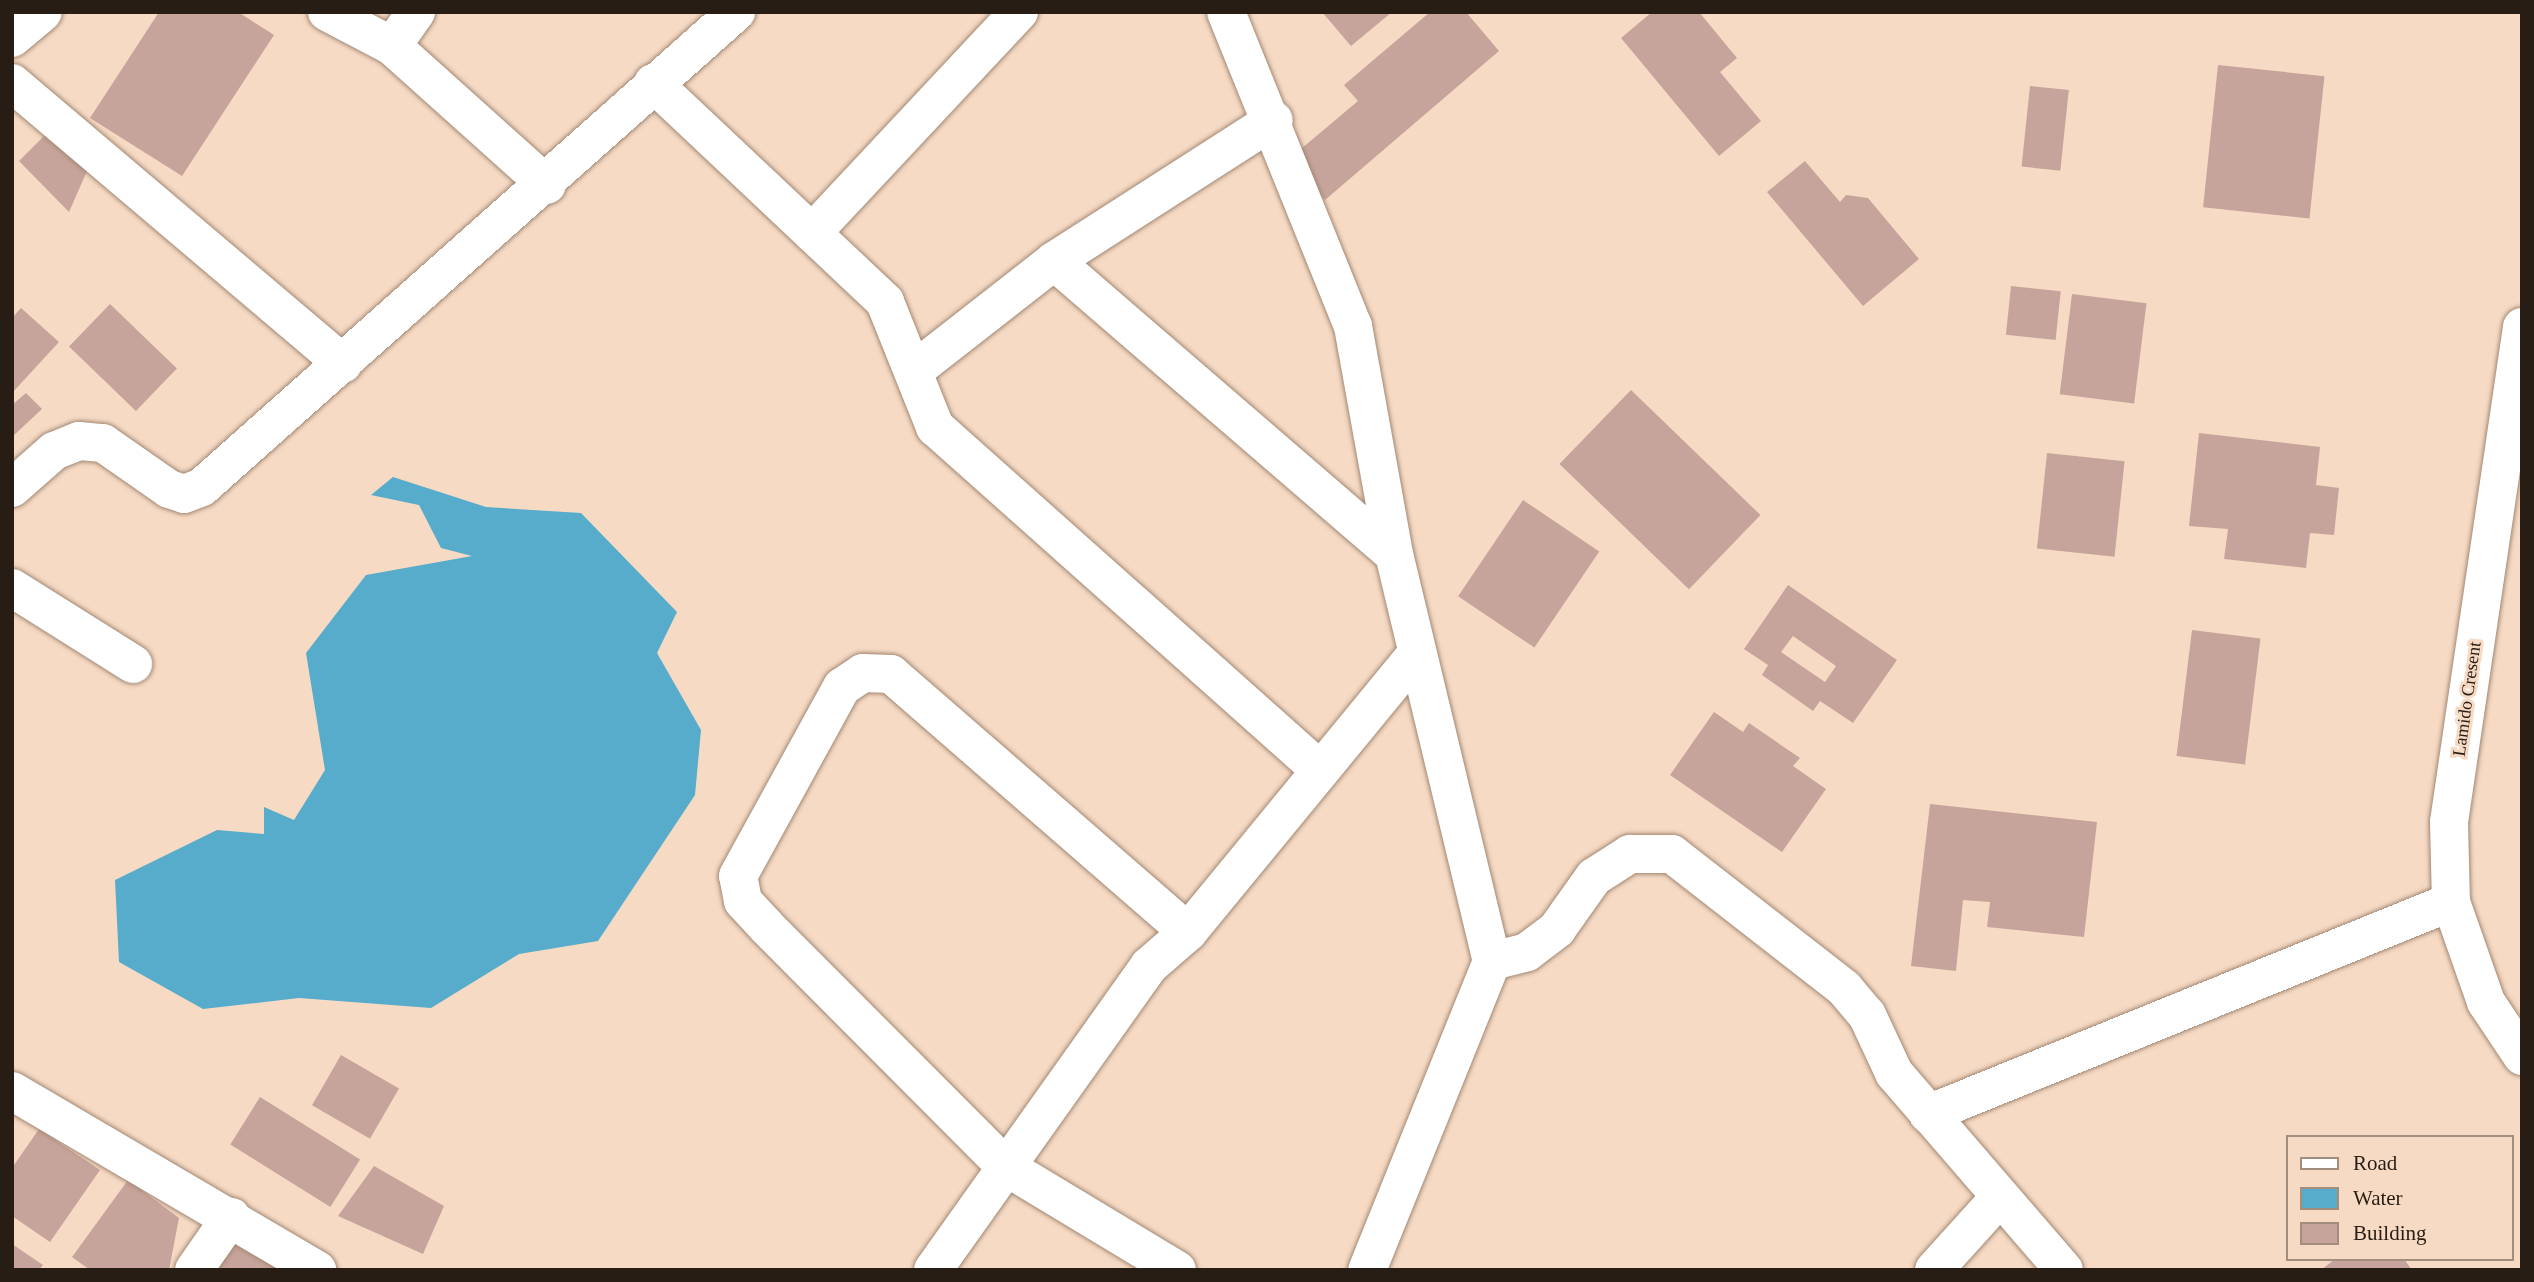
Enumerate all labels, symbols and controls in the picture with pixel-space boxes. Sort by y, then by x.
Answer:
street label: Lamido Cresent [2448,640,2486,758]
legend [2286,1135,2513,1261]
text: Road [2353,1151,2397,1175]
text: Water [2353,1186,2403,1210]
text: Building [2353,1221,2427,1245]

